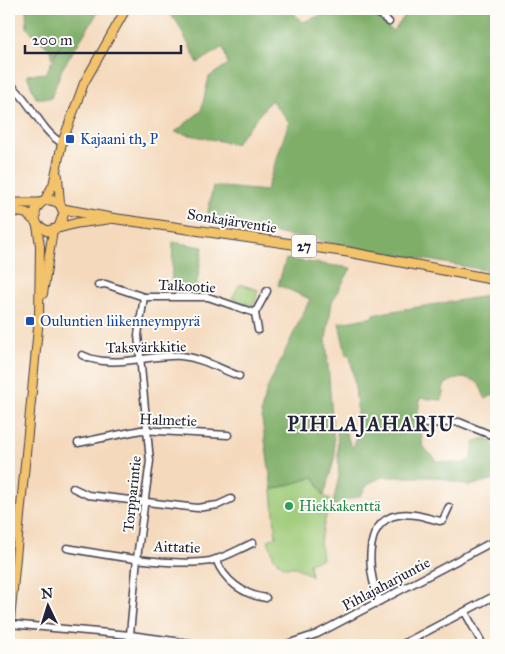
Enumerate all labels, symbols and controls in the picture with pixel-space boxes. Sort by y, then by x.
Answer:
scale bar [25,22,181,54]
text: 200 m [32,31,73,49]
place label: Kajaani th, P [80,130,159,148]
marker: Kajaani th, P [64,133,76,145]
street label: Sonkajärventie [186,205,278,237]
road number: 27 [292,235,316,258]
street label: Talkootie [158,276,216,296]
place label: Ouluntien liikenneympyrä [40,312,201,330]
marker: Ouluntien liikenneympyrä [24,315,36,327]
street label: Taksvärkkitie [105,337,187,357]
street label: Halmetie [139,410,197,430]
district label: PIHLAJAHARJU [287,412,455,438]
street label: Torpparintie [119,455,145,533]
place label: Hiekkakenttä [299,497,381,515]
marker: Hiekkakenttä [283,500,295,512]
street label: Aittatie [152,537,201,557]
street label: Pihlajaharjuntie [339,553,433,615]
north arrow [22,582,72,632]
text: N [41,585,54,602]

